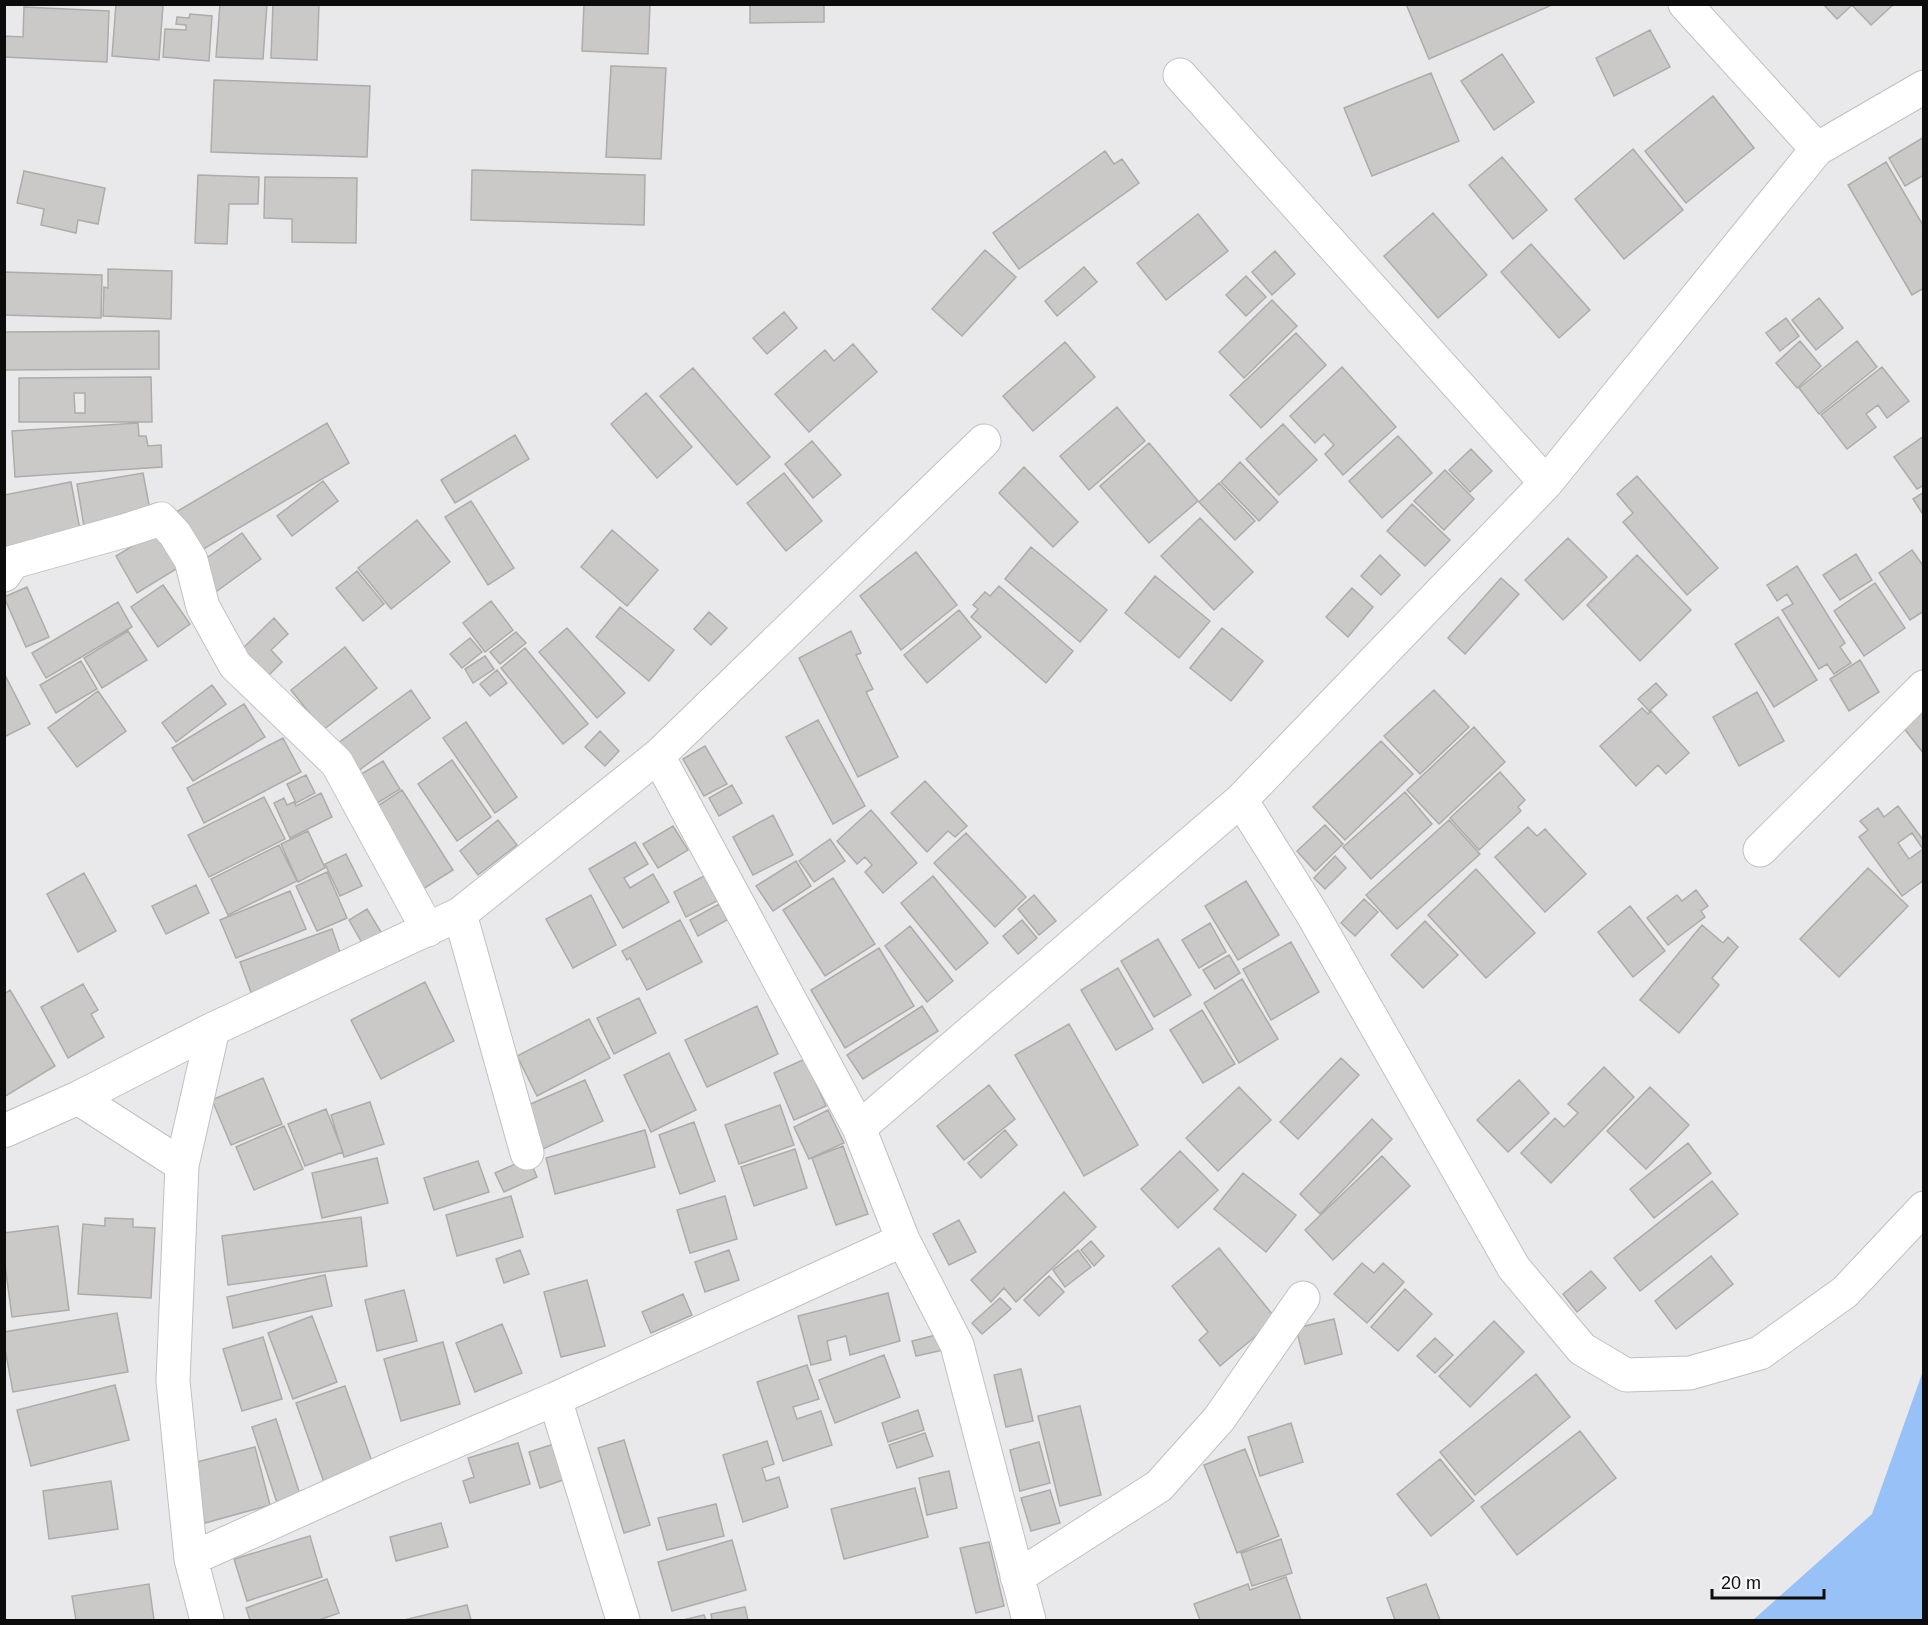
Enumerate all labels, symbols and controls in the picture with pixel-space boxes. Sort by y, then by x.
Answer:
scale bar [1712,1562,1824,1600]
text: 20 m [1721,1573,1761,1593]

